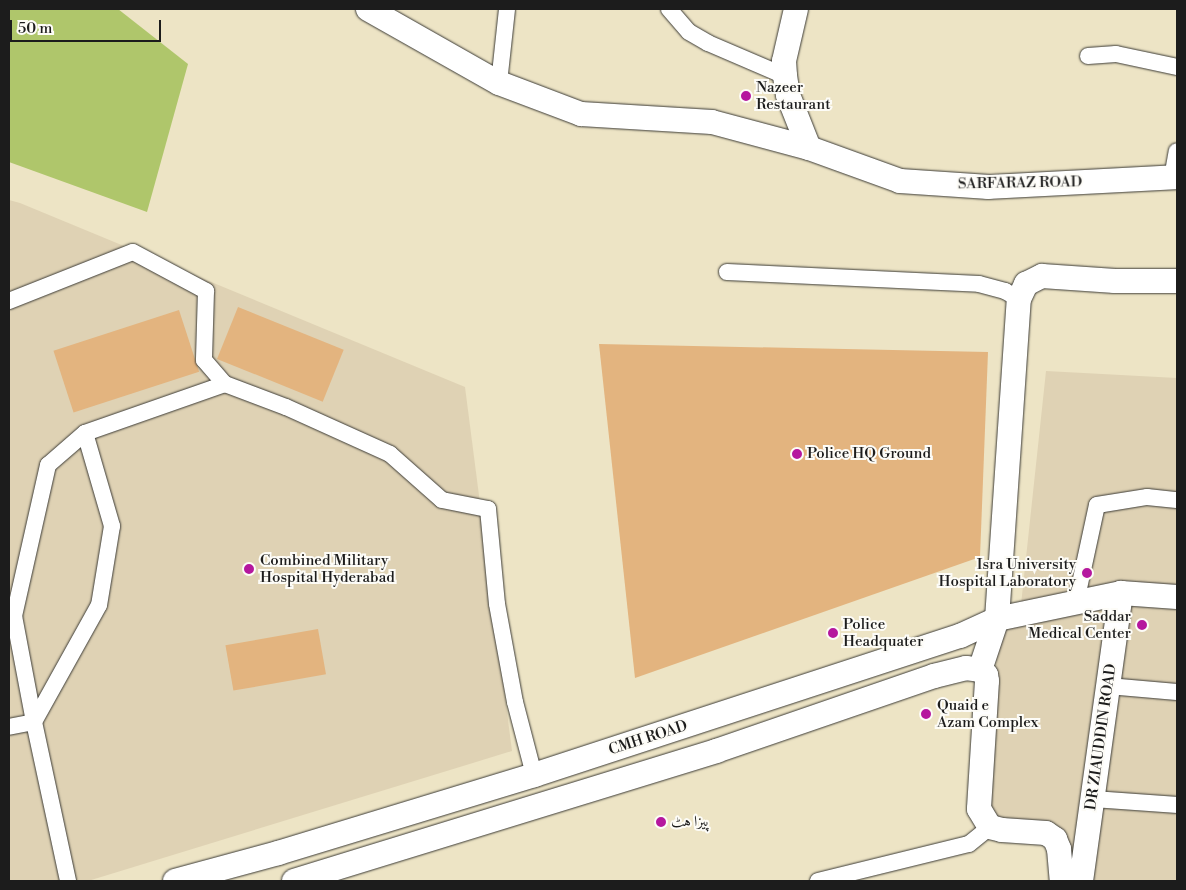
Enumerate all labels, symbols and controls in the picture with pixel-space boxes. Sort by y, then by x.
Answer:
scale bar [12,10,164,42]
text: 50 m [18,19,52,38]
place label: Nazeer Restaurant [756,78,830,113]
marker: Nazeer Restaurant [740,90,752,102]
street label: SARFARAZ ROAD [958,173,1082,193]
place label: Police HQ Ground [807,445,931,463]
marker: Police HQ Ground [791,448,803,460]
place label: Combined Military Hospital Hyderabad [260,551,395,586]
place label: Isra University Hospital Laboratory [938,555,1076,590]
marker: Combined Military Hospital Hyderabad [242,562,256,576]
marker: Isra University Hospital Laboratory [1080,566,1094,580]
place label: Saddar Medical Center [1028,607,1131,642]
place label: Police Headquater [843,615,923,650]
marker: Saddar Medical Center [1135,618,1149,632]
marker: Police Headquater [827,627,839,639]
street label: DR ZIAUDDIN ROAD [1082,663,1120,811]
place label: Quaid e Azam Complex [937,696,1038,731]
marker: Quaid e Azam Complex [919,707,933,721]
street label: CMH ROAD [606,717,690,759]
place label: پیزا ہٹ [671,813,708,831]
marker: پیزا ہٹ [655,816,667,828]

